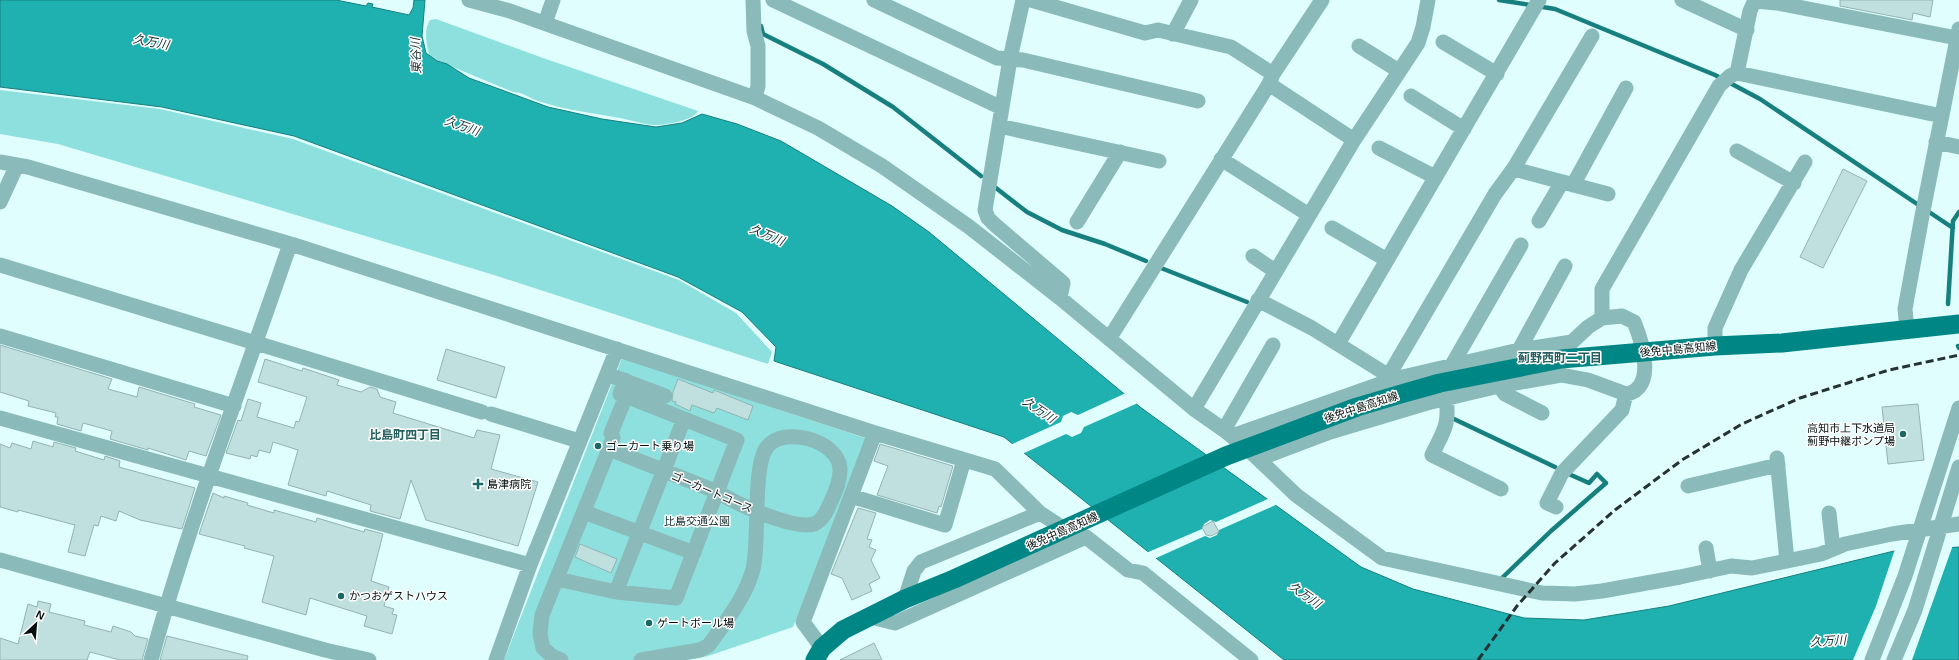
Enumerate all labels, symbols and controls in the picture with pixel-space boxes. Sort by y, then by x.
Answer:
water label: 久万川 [132,32,172,53]
water label: 東谷川 [408,36,424,74]
water label: 久万川 [443,114,483,139]
water label: 久万川 [748,222,788,249]
street label: 後免中島高知線 [1639,340,1717,358]
district label: 薊野西町二丁目 [1518,351,1602,365]
street label: 後免中島高知線 [1323,389,1399,425]
water label: 久万川 [1020,394,1059,427]
place label: 高知市上下水道局 薊野中継ポンプ場 [1807,422,1895,447]
district label: 比島町四丁目 [369,428,441,442]
marker: 高知市上下水道局 薊野中継ポンプ場 [1898,429,1908,439]
place label: ゴーカート乗り場 [606,440,694,452]
marker: ゴーカート乗り場 [593,441,603,451]
street label: ゴーカートコース [669,469,755,515]
marker: 島津病院 [472,478,484,490]
place label: 島津病院 [487,478,531,490]
street label: 後免中島高知線 [1024,510,1100,552]
park label: 比島交通公園 [664,515,730,527]
water label: 久万川 [1286,579,1325,612]
place label: かつおゲストハウス [349,590,448,602]
marker: かつおゲストハウス [336,591,346,601]
north arrow [16,604,56,644]
text: N [34,608,47,622]
place label: ゲートボール場 [657,617,734,629]
marker: ゲートボール場 [644,618,654,628]
water label: 久万川 [1810,633,1848,649]

